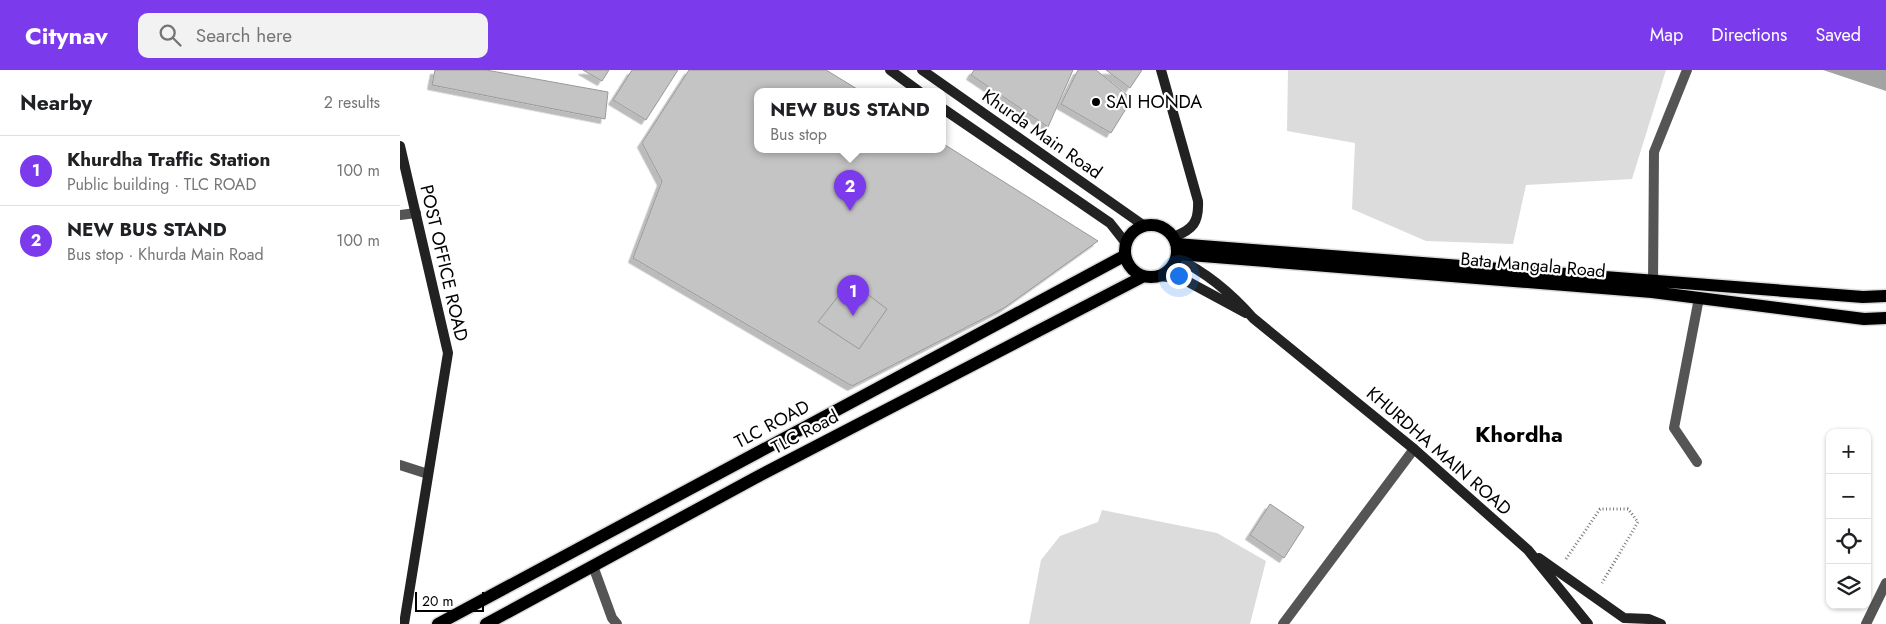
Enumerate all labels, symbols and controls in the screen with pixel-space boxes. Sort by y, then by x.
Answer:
search box [138,13,488,58]
text: Citynav [25,18,108,53]
icon: search [156,21,184,49]
text: Search here [196,22,292,49]
text: Map [1650,22,1683,48]
text: Directions [1711,22,1787,48]
text: Saved [1815,22,1861,48]
street label: Khurda Main Road [977,83,1107,185]
text: Nearby [20,88,92,118]
popup [754,88,946,153]
place label: SAI HONDA [1106,89,1202,115]
text: 2 results [324,91,380,114]
text: NEW BUS STAND [770,96,930,123]
marker: SAI HONDA [1090,96,1102,108]
text: Bus stop [770,123,827,146]
text: Khurdha Traffic Station [67,146,270,173]
text: 1 [32,159,40,182]
text: 100 m [336,159,380,182]
pin: 2 [834,170,866,211]
text: Public building · TLC ROAD [67,173,256,196]
street label: POST OFFICE ROAD [413,182,475,344]
text: NEW BUS STAND [67,216,227,243]
text: 2 [31,229,41,252]
text: 100 m [336,229,380,252]
text: Bus stop · Khurda Main Road [67,243,264,266]
street label: Bata Mangala Road [1459,246,1607,284]
your location [1166,263,1192,289]
pin: 1 [837,275,869,316]
street label: KHURDHA MAIN ROAD [1361,381,1517,521]
street label: TLC ROAD [730,393,814,455]
street label: TLC Road [767,404,843,460]
district label: Khordha [1475,418,1563,450]
map controls [1826,429,1871,609]
button: + [1826,429,1871,474]
button: − [1826,474,1871,519]
button: locate [1826,519,1871,564]
button: layers [1826,564,1871,609]
scale bar [415,589,484,612]
text: 20 m [422,591,454,611]

